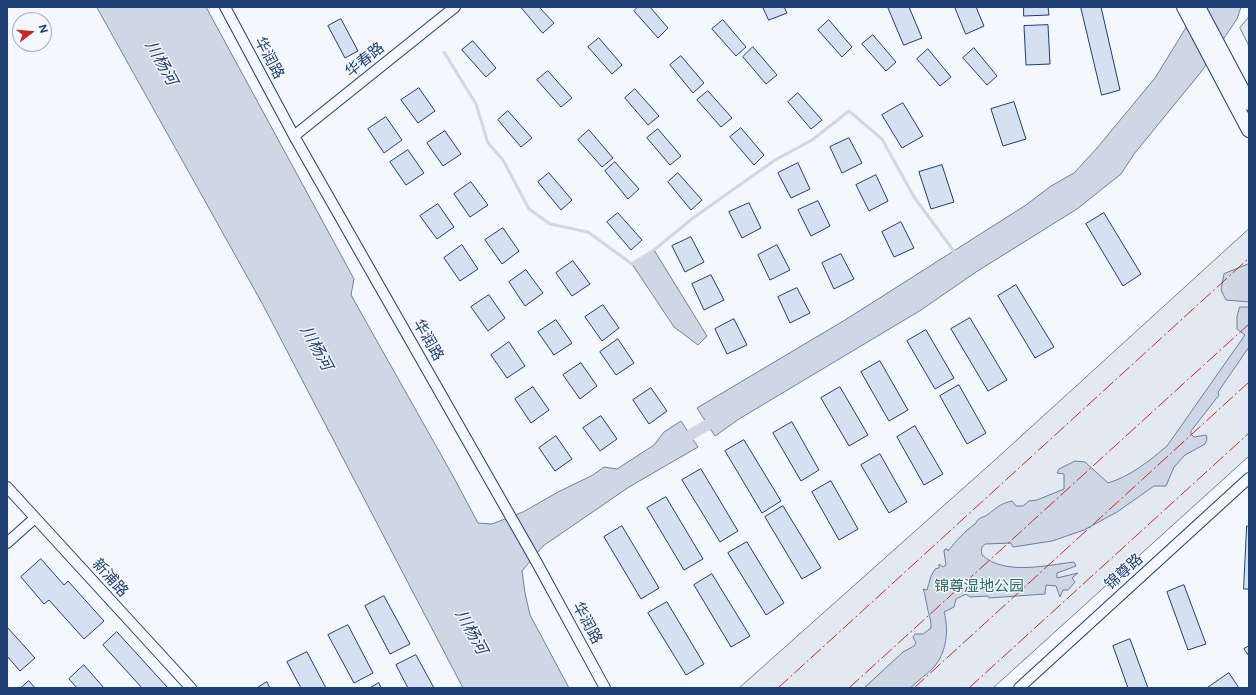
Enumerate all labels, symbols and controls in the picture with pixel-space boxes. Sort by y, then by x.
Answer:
north arrow [12,12,52,52]
text: N [36,23,50,35]
street label: 华润路 [250,34,288,82]
water label: 川杨河 [141,37,181,89]
street label: 华春路 [342,39,388,81]
street label: 华润路 [409,316,447,364]
water label: 川杨河 [296,322,336,374]
street label: 锦尊路 [1101,550,1147,594]
street label: 新浦路 [88,555,132,601]
park label: 锦尊湿地公园 [934,578,1024,596]
street label: 华润路 [568,599,606,647]
water label: 川杨河 [451,606,491,658]

